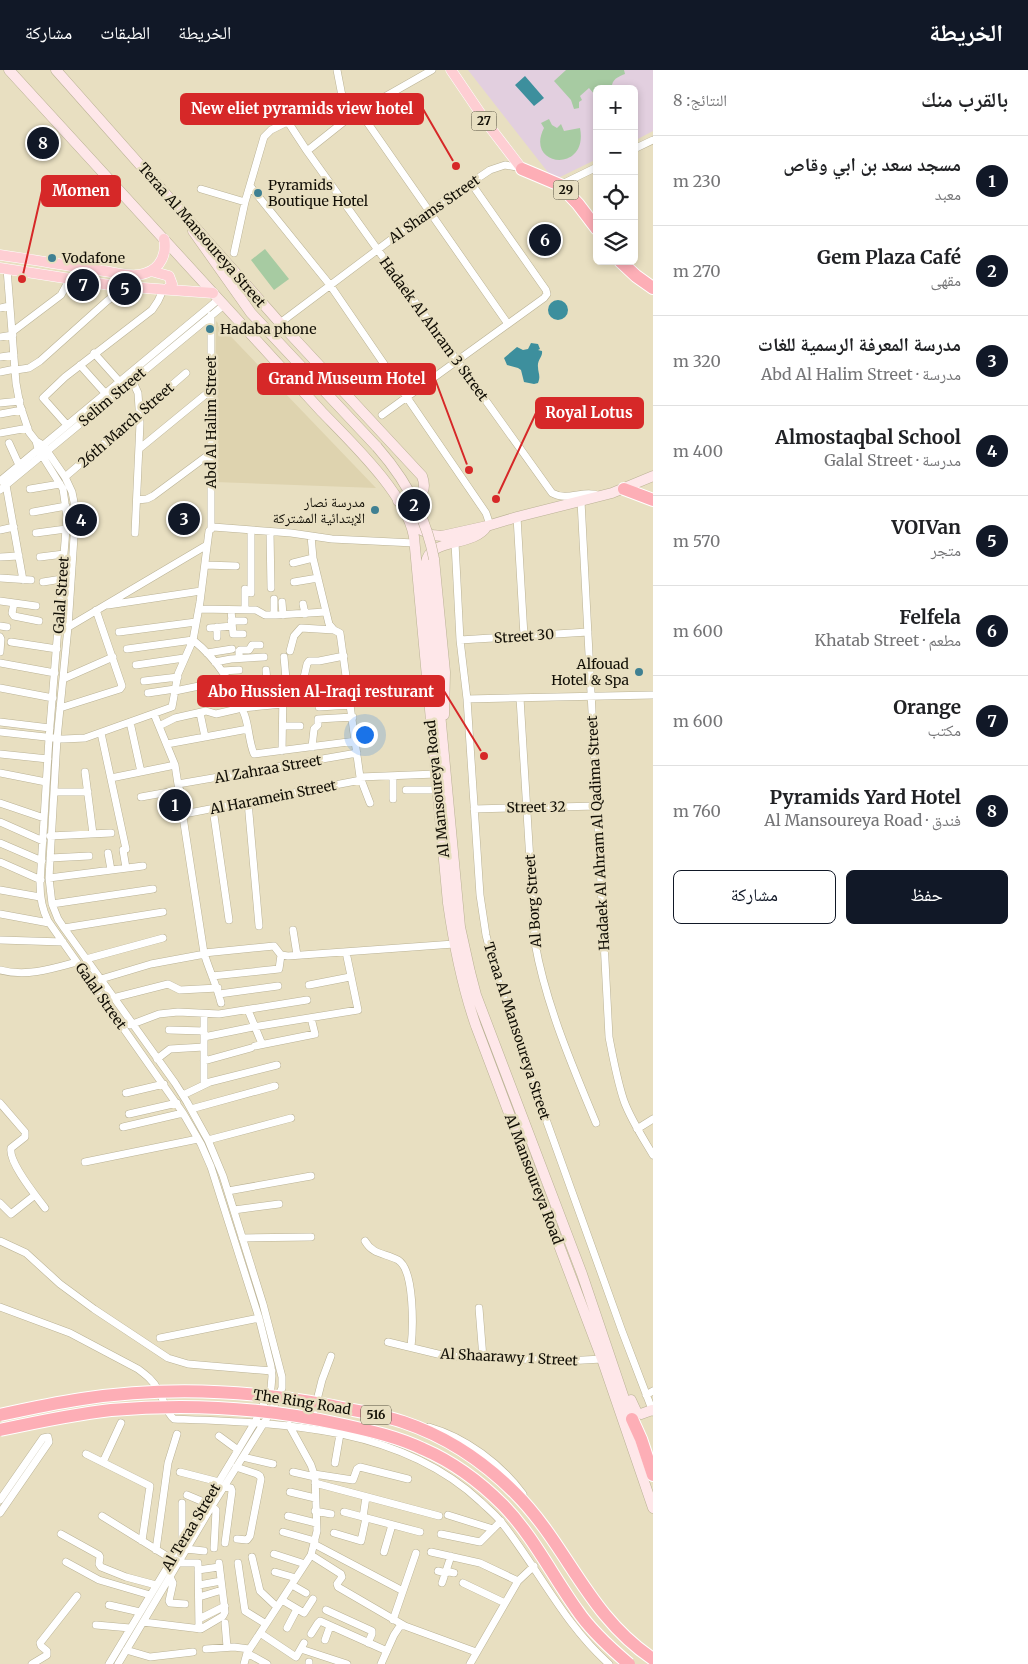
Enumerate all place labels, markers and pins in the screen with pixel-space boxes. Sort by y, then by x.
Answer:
callout: New eliet pyramids view hotel [181,94,423,124]
pin: 8 [27,124,59,162]
callout: Momen [42,176,120,206]
place label: Pyramids Boutique Hotel [268,176,369,210]
marker: Pyramids Boutique Hotel [252,187,264,199]
pin: 6 [529,221,561,259]
place label: Vodafone [61,249,125,267]
marker: Vodafone [46,252,58,264]
pin: 7 [67,266,99,304]
pin: 5 [109,270,141,308]
place label: Hadaba phone [220,320,316,338]
marker: Hadaba phone [204,323,216,335]
callout: Grand Museum Hotel [258,364,435,394]
callout: Royal Lotus [536,398,643,428]
pin: 2 [398,486,430,524]
place label: مدرسة نصار الإبتدائية المشتركة [273,493,365,527]
pin: 3 [168,500,200,538]
pin: 4 [65,501,97,539]
marker: مدرسة نصار الإبتدائية المشتركة [369,504,381,516]
place label: Alfouad Hotel & Spa [551,655,630,689]
marker: Alfouad Hotel & Spa [633,666,645,678]
callout: Abo Hussien Al-Iraqi resturant [198,676,444,706]
pin: 1 [159,786,191,824]

